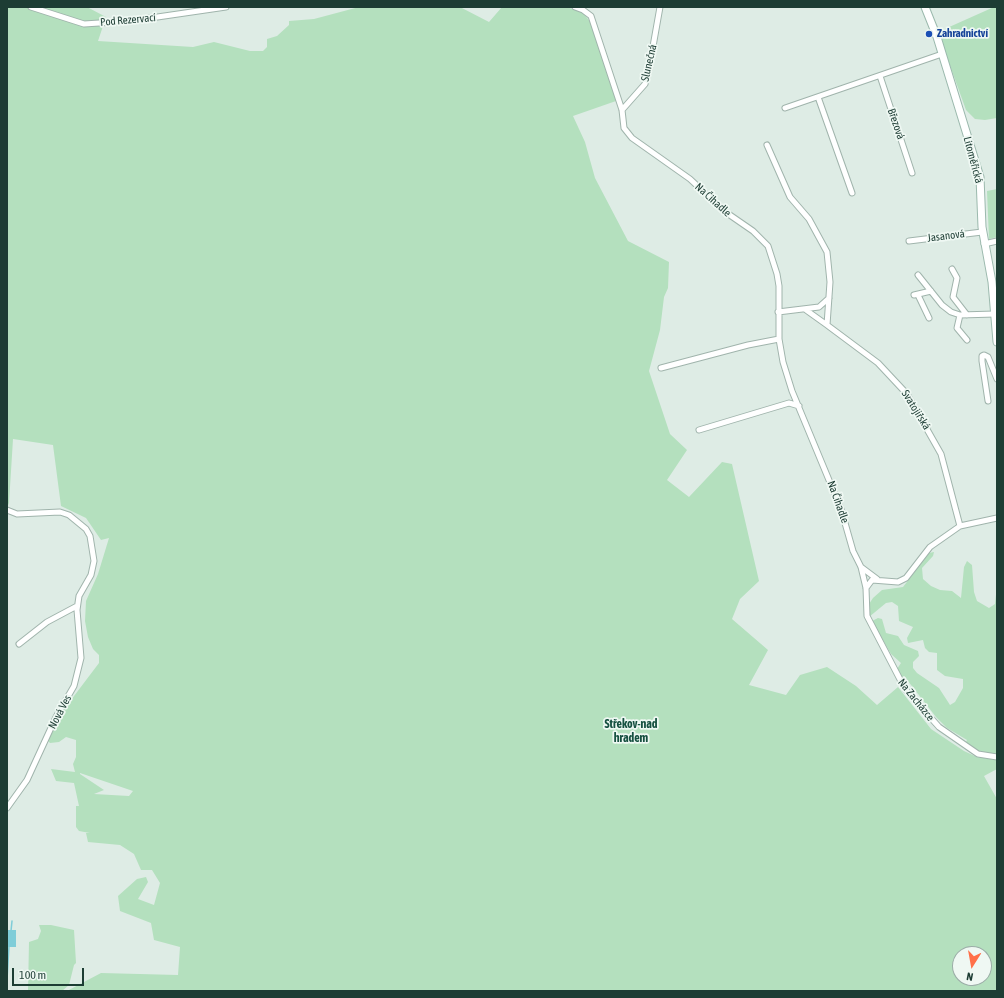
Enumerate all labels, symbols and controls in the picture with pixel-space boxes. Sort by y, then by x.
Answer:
street label: Pod Rezervací [100,11,156,29]
place label: Zahradnictví [937,27,988,41]
marker: Zahradnictví [924,29,934,39]
street label: Slunečná [638,43,660,83]
street label: Březová [885,107,907,141]
street label: Litoměřická [960,135,986,185]
street label: Na Čihadle [692,180,734,220]
street label: Jasanová [927,227,965,245]
street label: Svatojiřská [899,388,933,432]
street label: Na Čihadle [824,479,852,525]
street label: Na Zacházce [895,676,937,724]
street label: Nová Ves [46,693,74,731]
district label: Střekov-nad hradem [604,717,658,745]
north arrow [952,946,992,986]
scale bar [14,960,86,986]
text: 100 m [19,968,46,982]
text: N [966,970,974,983]

